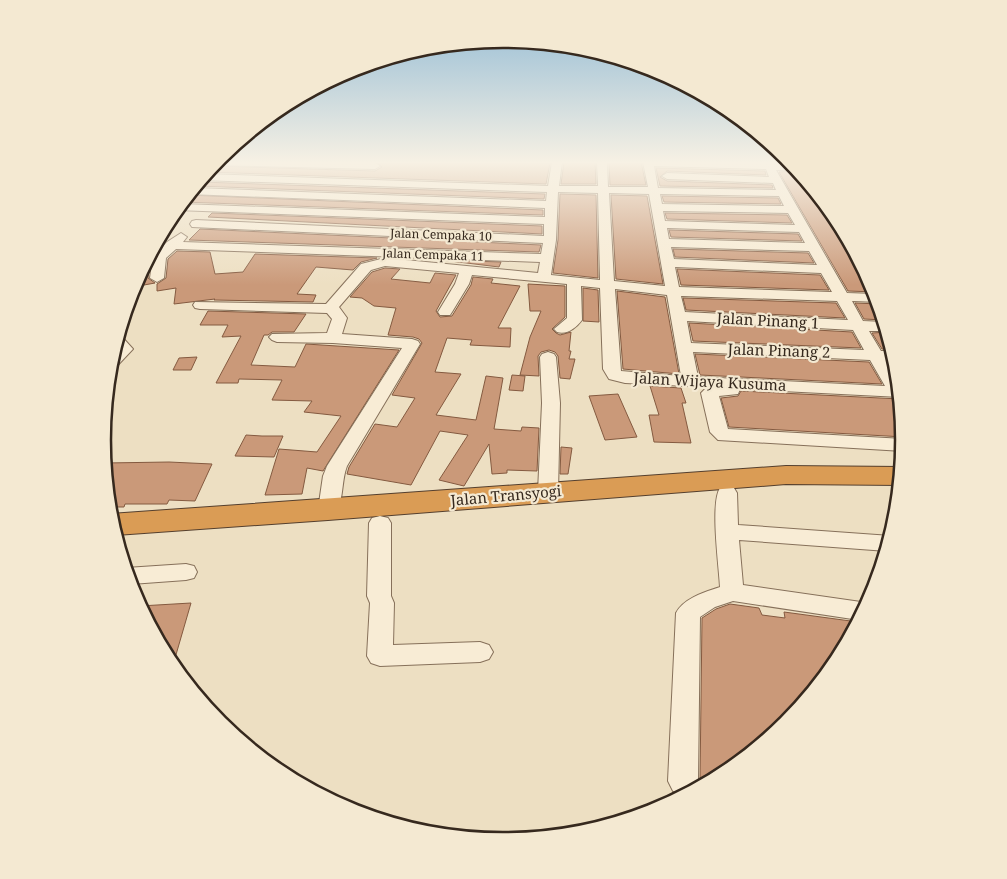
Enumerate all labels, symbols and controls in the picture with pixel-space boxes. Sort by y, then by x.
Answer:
street label: Jalan Cempaka 10 [389,224,493,245]
street label: Jalan Cempaka 11 [381,244,484,265]
street label: Jalan Pinang 1 [715,307,820,333]
street label: Jalan Pinang 2 [726,338,831,362]
street label: Jalan Wijaya Kusuma [632,367,787,395]
street label: Jalan Transyogi [449,480,562,510]

